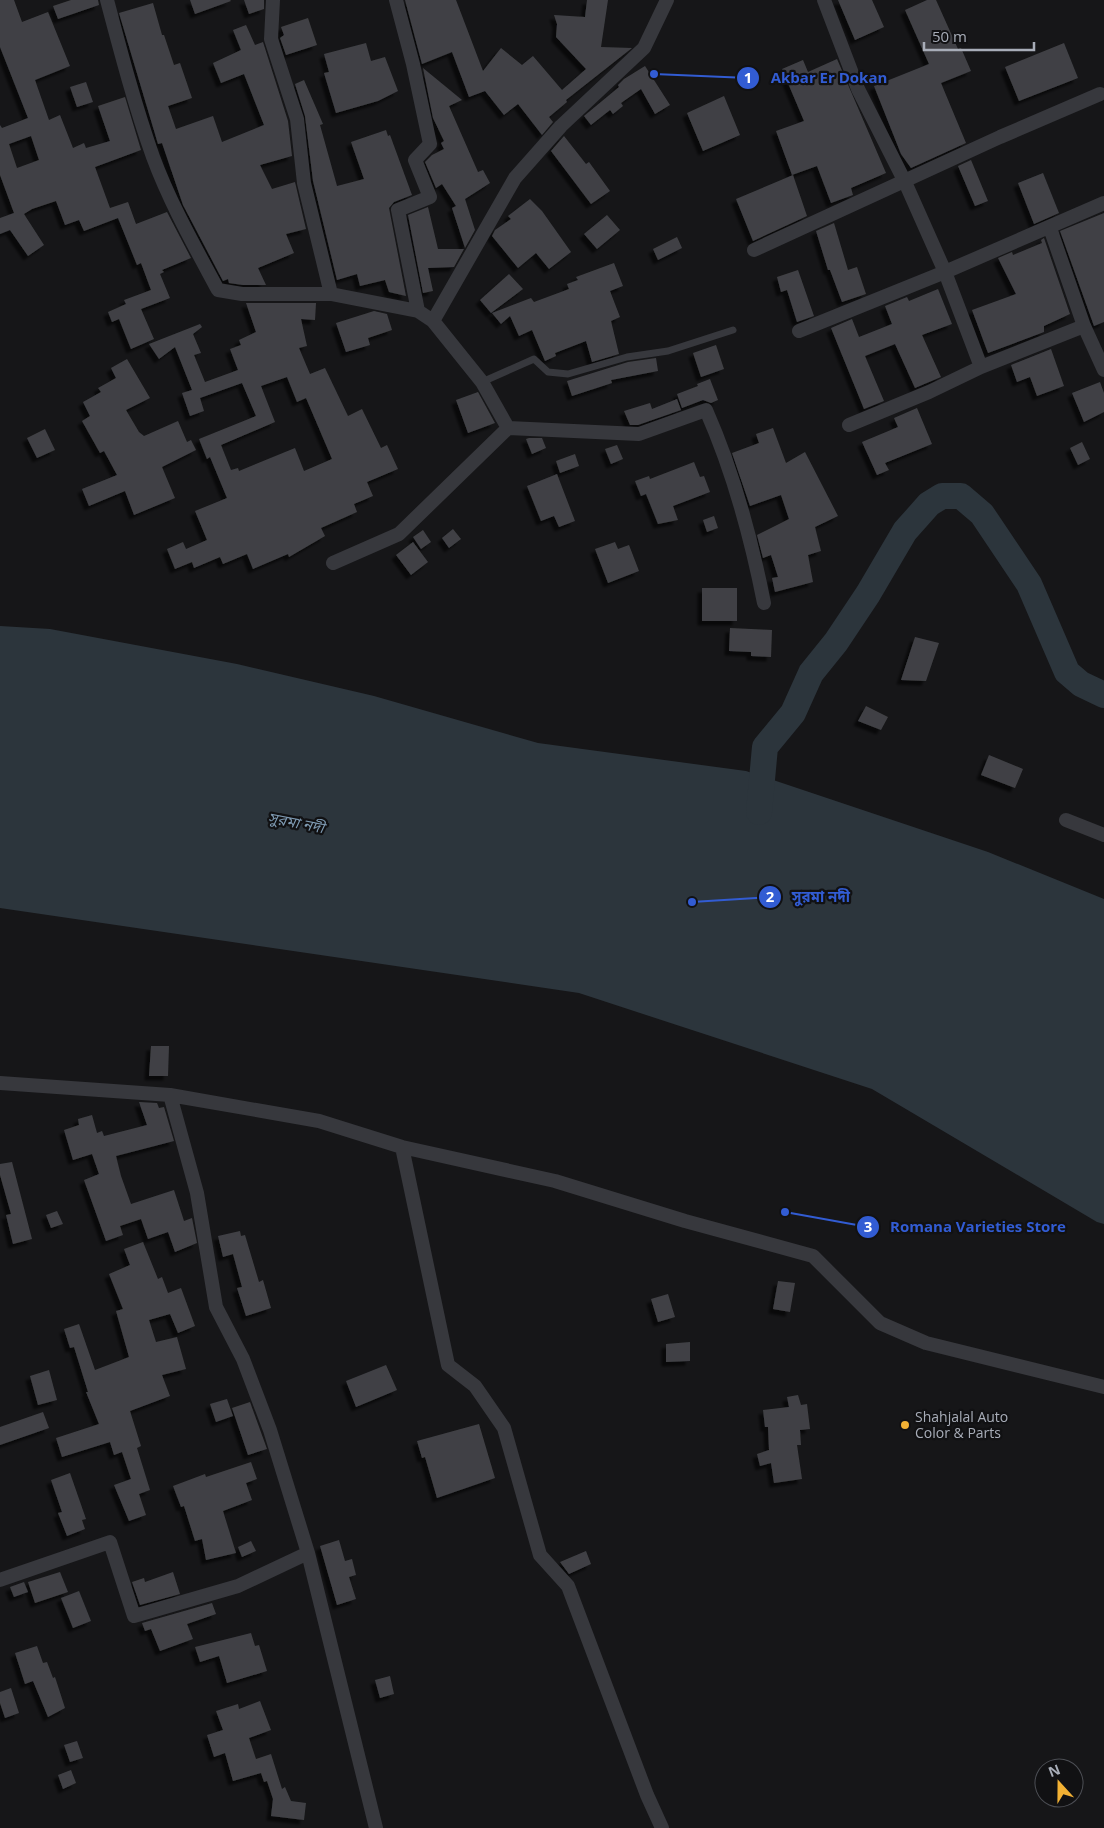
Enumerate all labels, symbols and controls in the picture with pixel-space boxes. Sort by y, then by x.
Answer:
scale bar [924,20,1034,52]
text: 50 m [932,26,967,46]
callout: Akbar Er Dokan [735,63,897,93]
text: 1 [744,67,752,87]
text: Akbar Er Dokan [771,67,887,87]
water label: সুরমা নদী [266,807,329,838]
callout: সুরমা নদী [757,882,860,912]
text: 2 [766,886,775,906]
text: সুরমা নদী [791,886,851,907]
callout: Romana Varieties Store [855,1212,1076,1242]
text: 3 [864,1216,872,1236]
text: Romana Varieties Store [890,1216,1066,1236]
place label: Shahjalal Auto Color & Parts [915,1407,1008,1442]
marker: Shahjalal Auto Color & Parts [899,1419,911,1431]
north arrow [1034,1758,1084,1808]
text: N [1045,1759,1063,1781]

